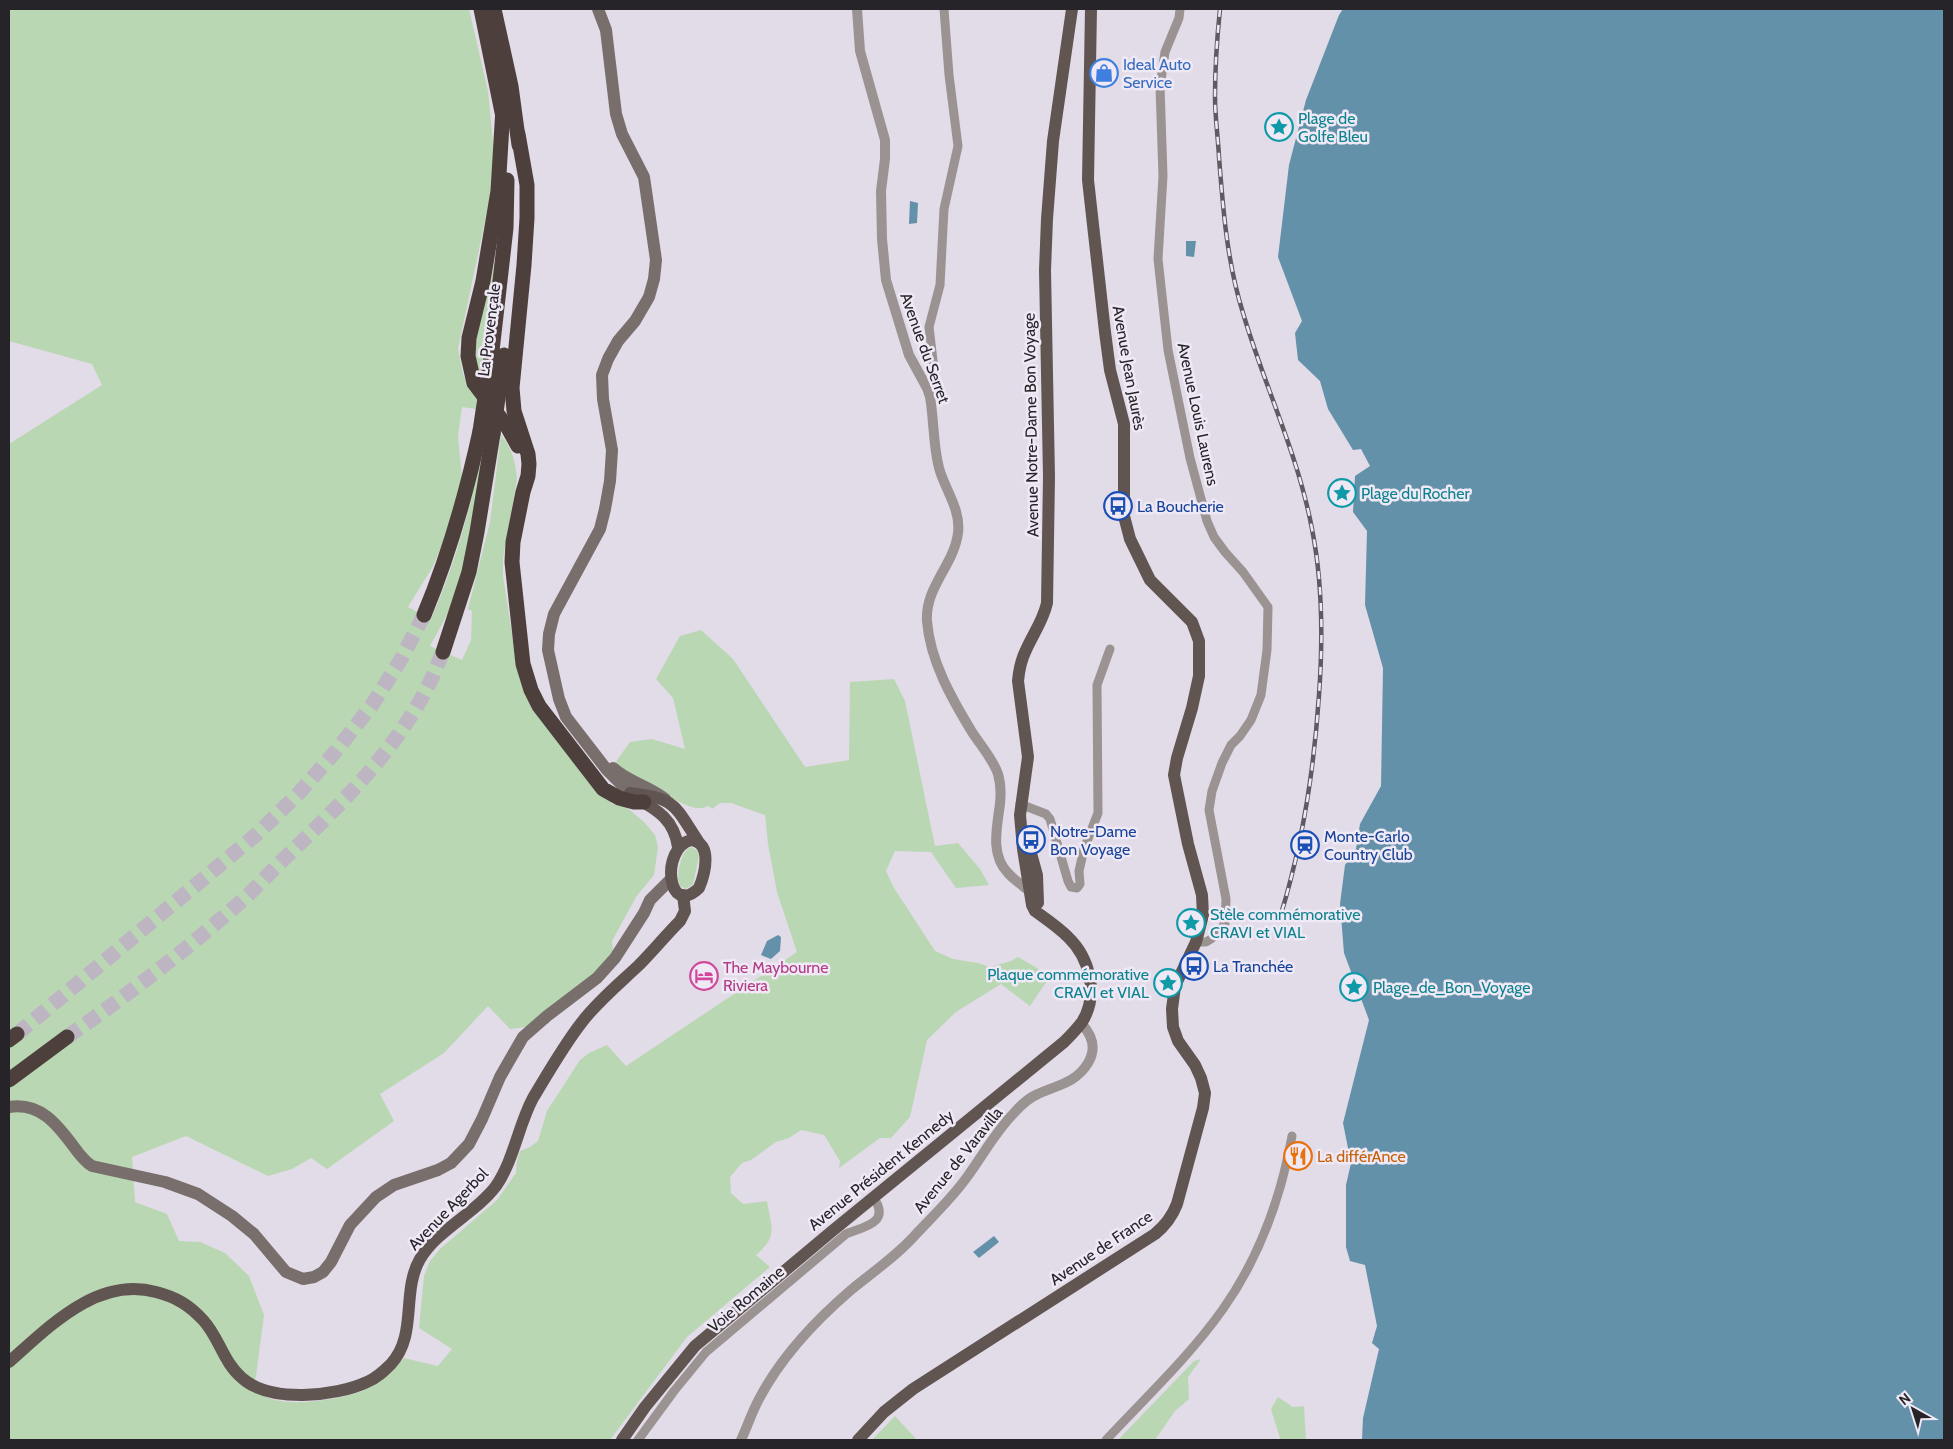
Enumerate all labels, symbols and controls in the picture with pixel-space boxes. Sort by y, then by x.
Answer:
place label: Ideal Auto Service [1123,55,1191,92]
shop icon: Ideal Auto Service [1089,58,1119,88]
place label: Plage de Golfe Bleu [1298,109,1368,146]
place icon: Plage de Golfe Bleu [1264,112,1294,142]
street label: La Provençale [474,282,504,378]
street label: Avenue du Serret [896,290,954,406]
street label: Avenue Jean Jaurès [1109,304,1149,432]
street label: Avenue Notre-Dame Bon Voyage [1020,313,1042,537]
street label: Avenue Louis Laurens [1174,341,1223,488]
place icon: Plage du Rocher [1327,478,1357,508]
place label: Plage du Rocher [1361,484,1470,503]
bus stop icon: La Boucherie [1103,491,1133,521]
place label: La Boucherie [1137,497,1224,516]
place label: Notre-Dame Bon Voyage [1050,822,1136,859]
bus stop icon: Notre-Dame Bon Voyage [1016,825,1046,855]
place label: Monte-Carlo Country Club [1324,827,1413,864]
station icon: Monte-Carlo Country Club [1290,830,1320,860]
place label: Stèle commémorative CRAVI et VIAL [1210,905,1360,942]
place icon: Stèle commémorative CRAVI et VIAL [1176,908,1206,938]
bus stop icon: La Tranchée [1179,951,1209,981]
place label: La Tranchée [1213,957,1293,976]
place label: The Maybourne Riviera [723,958,829,995]
hotel icon: The Maybourne Riviera [689,961,719,991]
place label: Plaque commémorative CRAVI et VIAL [987,965,1149,1002]
place icon: Plaque commémorative CRAVI et VIAL [1153,968,1183,998]
place icon: Plage_de_Bon_Voyage [1339,972,1369,1002]
place label: Plage_de_Bon_Voyage [1373,978,1530,997]
street label: Avenue de Varavilla [910,1103,1007,1217]
street label: Avenue Président Kennedy [805,1106,957,1234]
restaurant icon: La différAnce [1283,1141,1313,1171]
place label: La différAnce [1317,1147,1406,1166]
street label: Avenue Agerbol [404,1164,492,1254]
street label: Avenue de France [1046,1207,1156,1289]
street label: Voie Romaine [704,1262,788,1336]
north arrow [1888,1384,1938,1434]
text: N [1895,1389,1914,1409]

